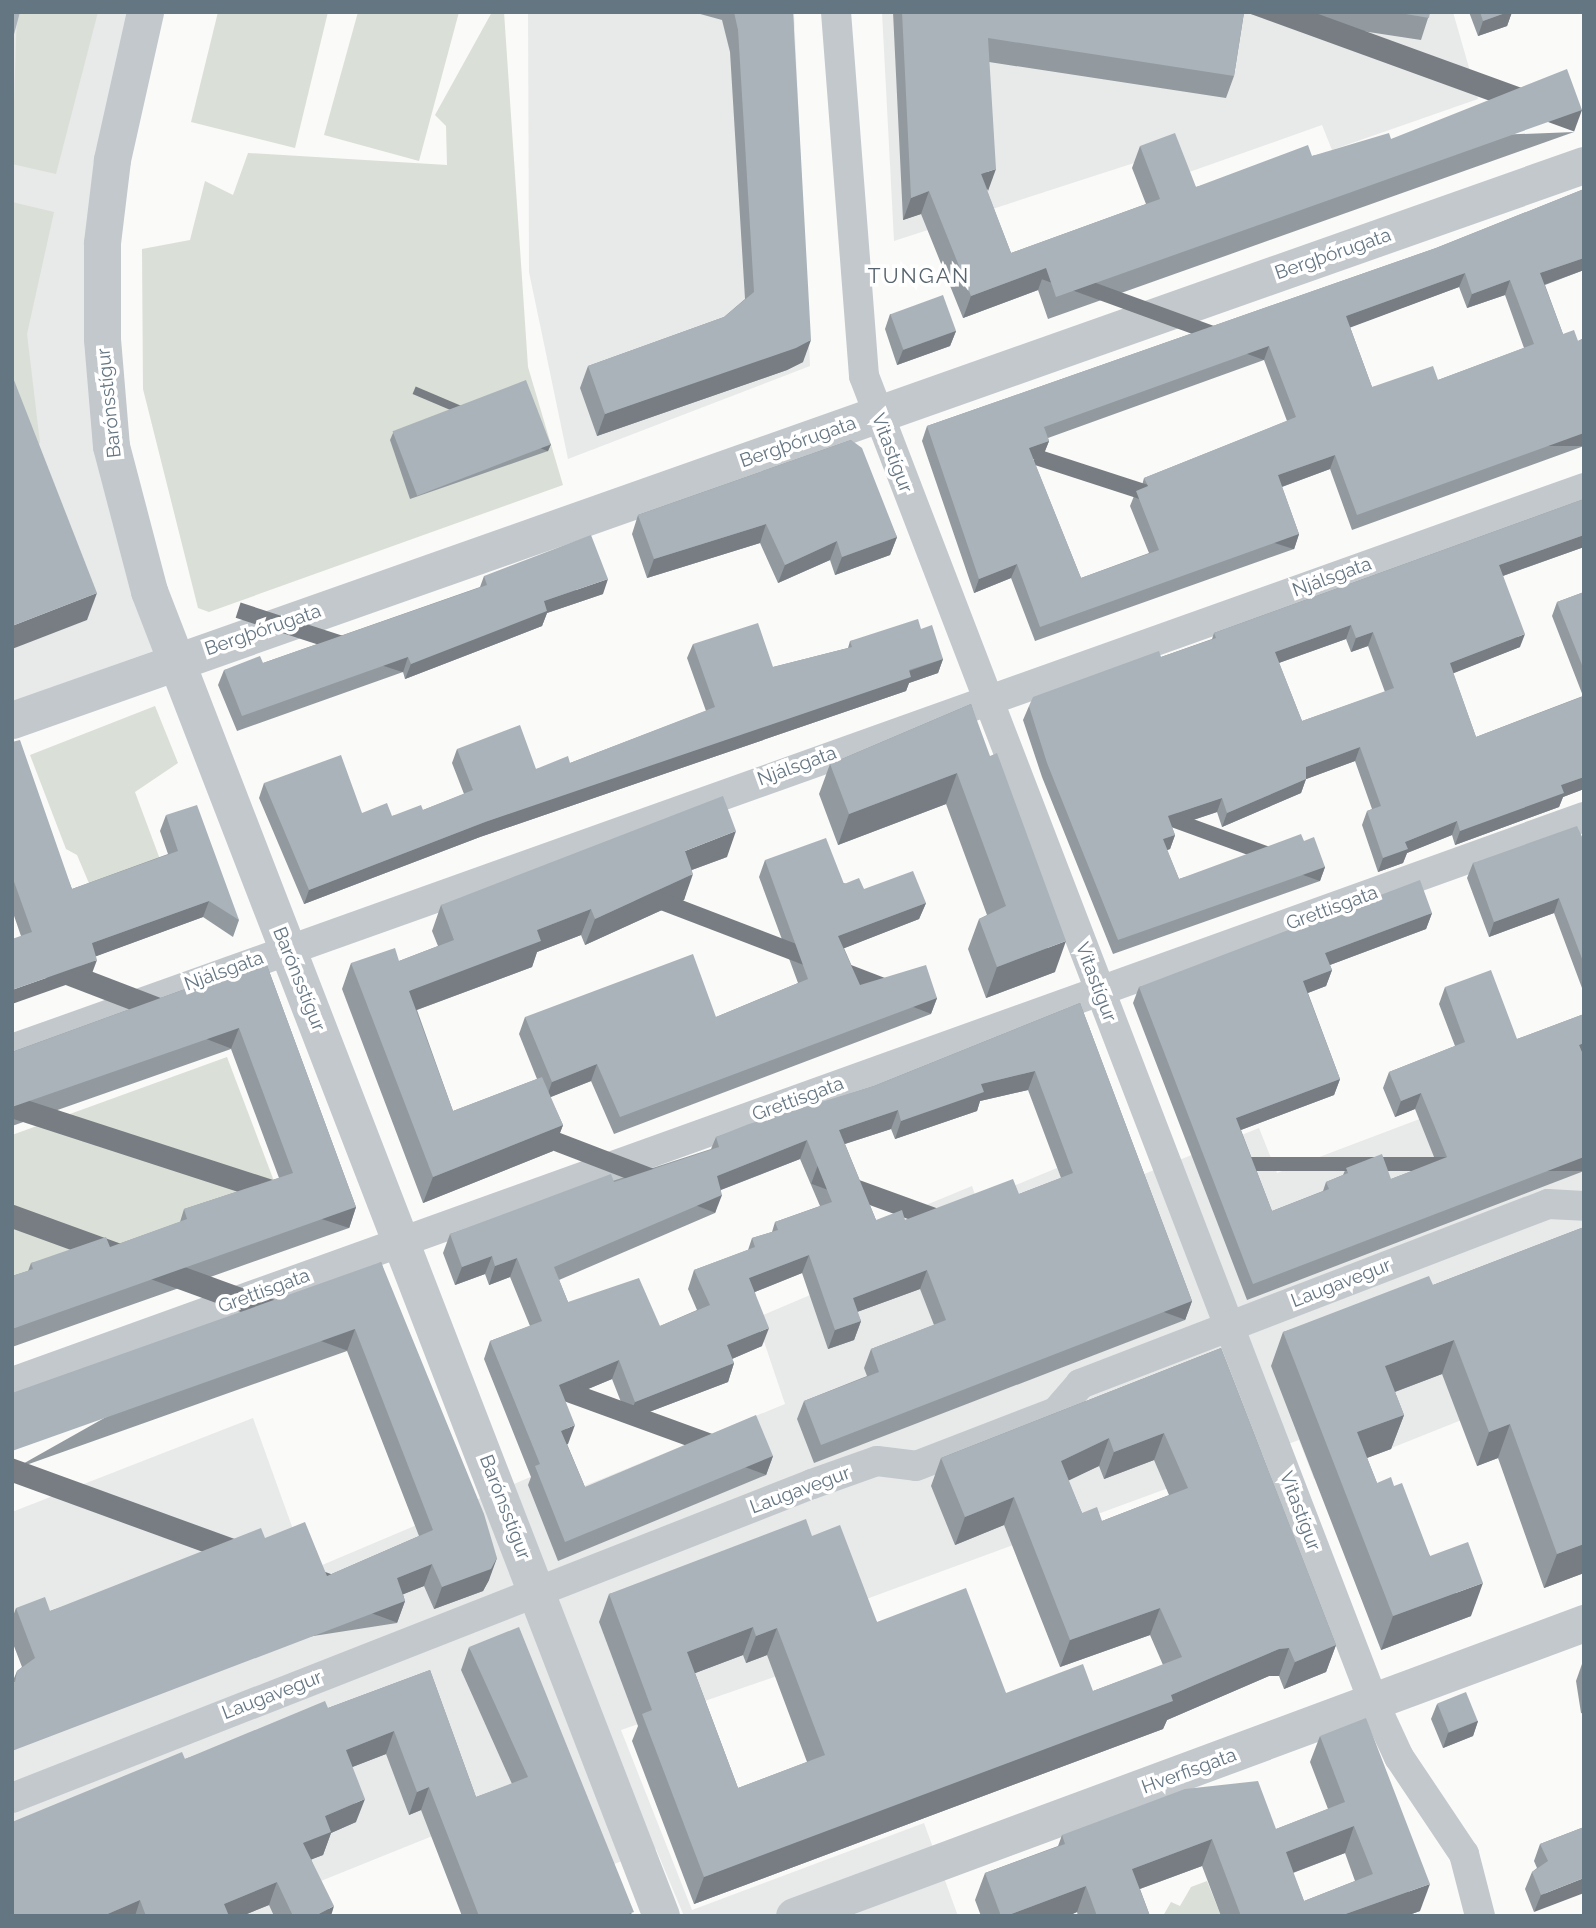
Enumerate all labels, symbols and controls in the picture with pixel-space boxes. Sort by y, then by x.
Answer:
street label: Bergþórugata [1272,223,1394,285]
district label: TUNGAN [869,263,969,289]
street label: Barónsstígur [92,347,126,459]
street label: Vitastígur [866,410,918,496]
street label: Bergþórugata [737,411,859,473]
street label: Njálsgata [1289,552,1375,602]
street label: Bergþórugata [202,599,324,661]
street label: Njálsgata [754,741,840,791]
street label: Grettisgata [1283,881,1381,935]
street label: Barónsstígur [268,924,330,1034]
street label: Vitastígur [1070,939,1122,1025]
street label: Njálsgata [181,946,267,996]
street label: Grettisgata [749,1072,847,1126]
street label: Laugavegur [1288,1254,1394,1312]
street label: Grettisgata [215,1264,313,1318]
street label: Barónsstígur [475,1451,535,1563]
street label: Laugavegur [747,1461,853,1519]
street label: Vitastígur [1274,1468,1326,1554]
street label: Laugavegur [219,1666,325,1724]
street label: Hverfisgata [1139,1743,1239,1799]

